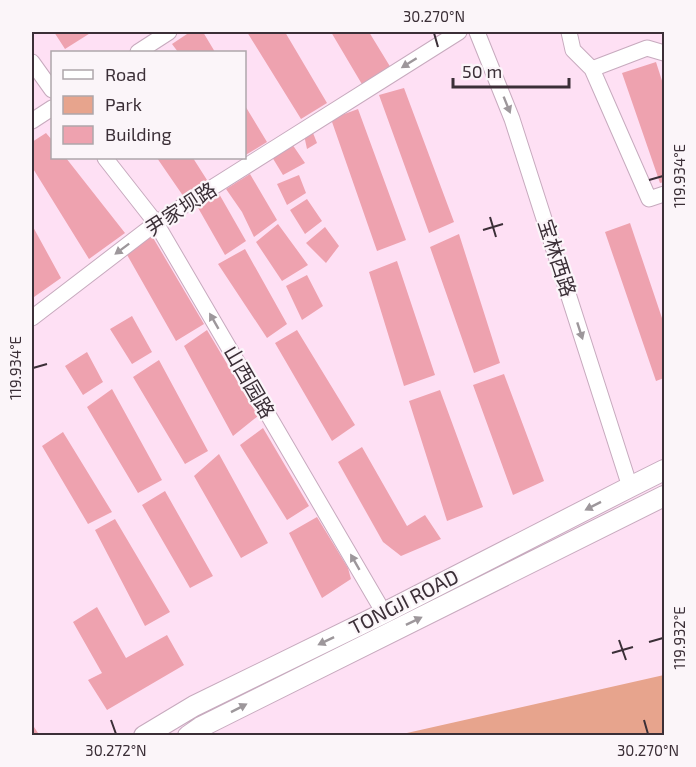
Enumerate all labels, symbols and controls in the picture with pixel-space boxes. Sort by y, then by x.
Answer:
text: 30.270°N [403,7,465,25]
legend [51,51,246,159]
scale bar [453,51,568,89]
one-way arrow [401,57,417,68]
text: 50 m [462,60,502,82]
text: Road [105,63,146,85]
text: Park [105,93,142,115]
one-way arrow [503,96,512,114]
text: Building [105,123,172,145]
text: 119.934°E [670,144,688,208]
street label: 尹家坝路 [140,176,221,240]
street label: 宝林西路 [534,216,582,299]
one-way arrow [115,242,130,254]
one-way arrow [208,313,219,329]
one-way arrow [576,322,585,340]
text: 119.934°E [6,336,24,400]
street label: 山西园路 [219,341,280,422]
one-way arrow [585,501,602,510]
one-way arrow [349,554,360,570]
street label: TONGJI ROAD [345,563,462,639]
text: 119.932°E [670,606,688,670]
one-way arrow [405,616,422,626]
one-way arrow [317,637,334,646]
one-way arrow [231,703,248,713]
text: 30.272°N [85,741,147,759]
text: 30.270°N [617,741,679,759]

